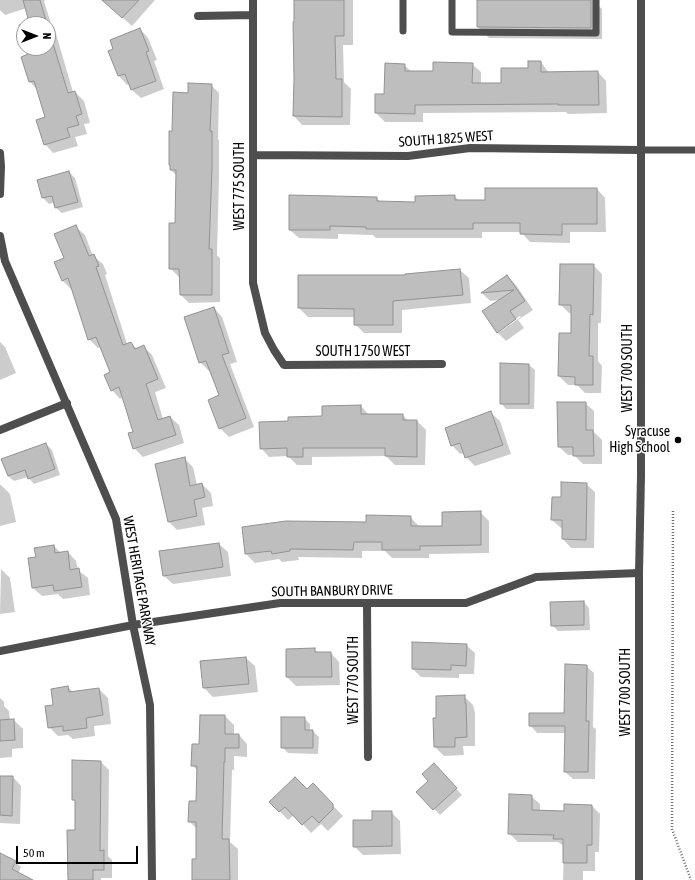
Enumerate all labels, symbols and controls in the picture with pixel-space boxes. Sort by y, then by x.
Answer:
north arrow [16,16,56,56]
text: N [41,33,53,39]
street label: SOUTH 1825 WEST [398,127,494,151]
street label: WEST 775 SOUTH [232,142,248,230]
street label: WEST 700 SOUTH [620,324,636,412]
street label: SOUTH 1750 WEST [316,344,410,360]
place label: Syracuse High School [609,424,670,456]
marker: Syracuse High School [673,435,683,445]
street label: WEST HERITAGE PARKWAY [119,515,159,647]
street label: SOUTH BANBURY DRIVE [271,582,393,600]
street label: WEST 770 SOUTH [346,636,362,724]
street label: WEST 700 SOUTH [618,648,634,736]
scale bar [18,838,140,864]
text: 50 m [23,846,45,860]

